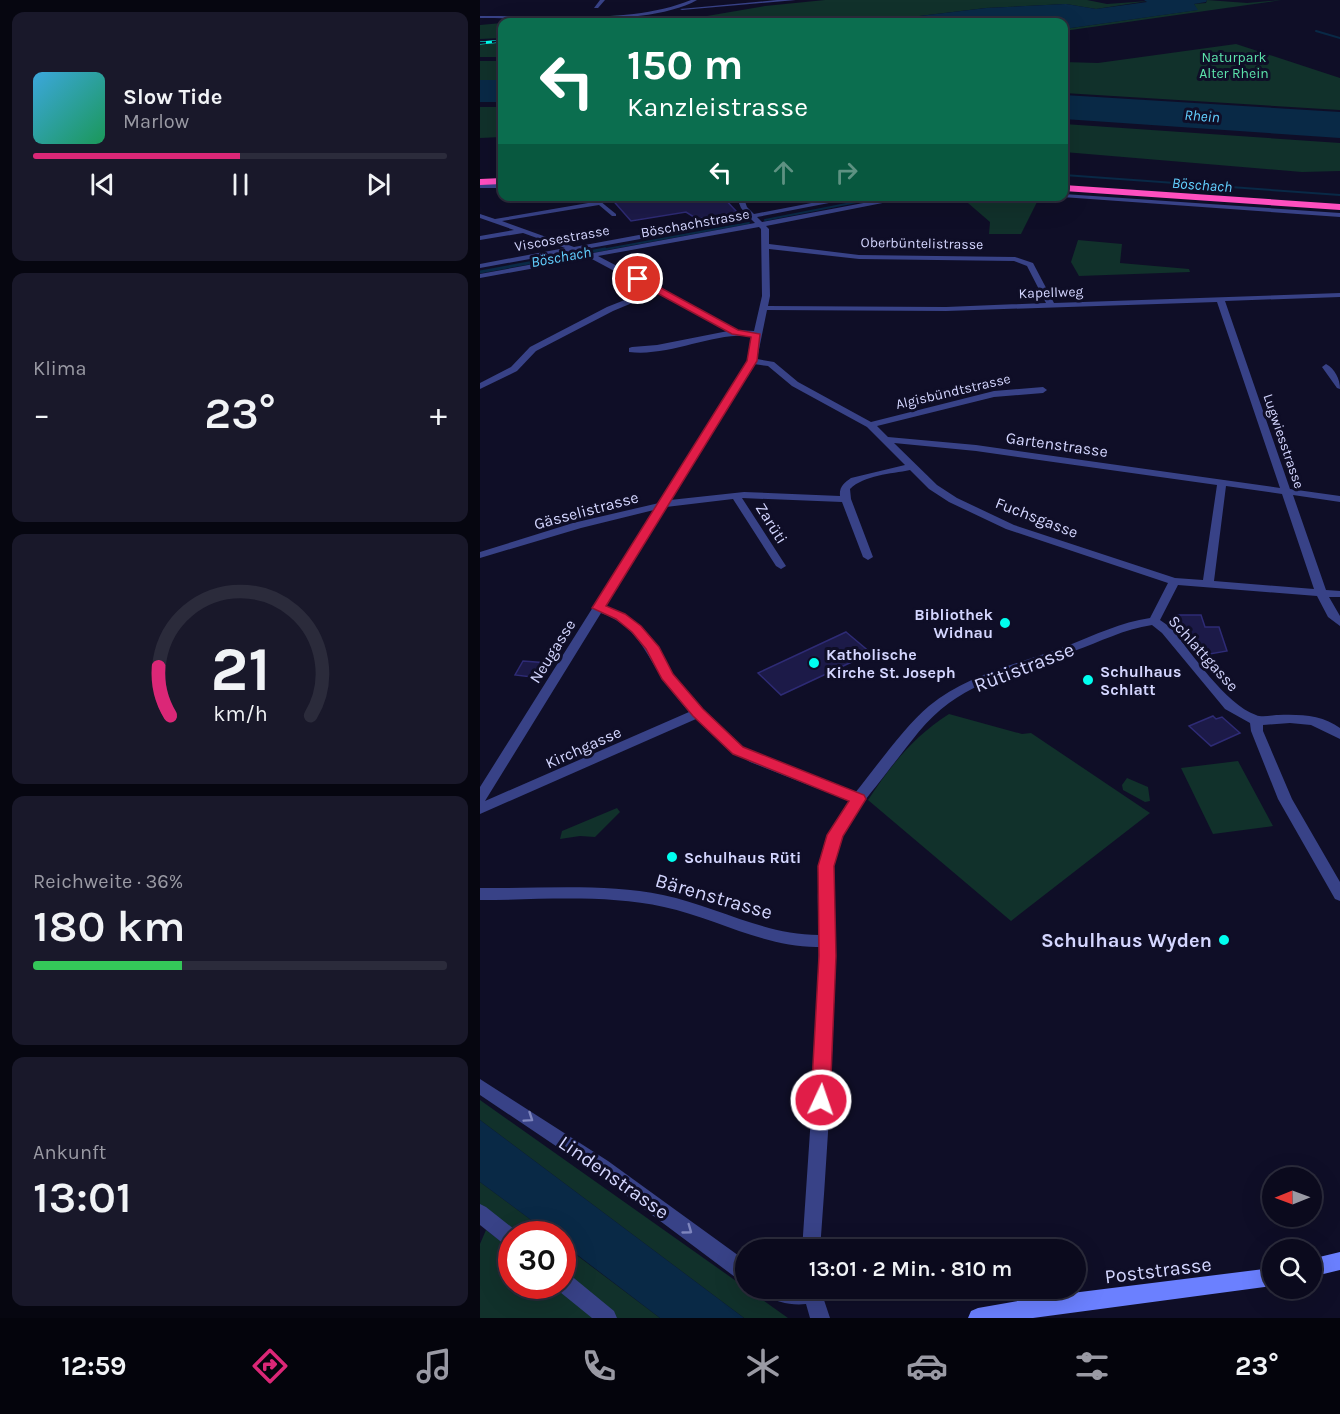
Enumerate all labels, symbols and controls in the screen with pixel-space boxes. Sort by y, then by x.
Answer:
text: 150 m [627,40,743,90]
icon: left [528,42,606,120]
park label: Naturpark Alter Rhein [1199,49,1269,82]
text: Slow Tide [123,84,223,110]
text: Kanzleistrasse [627,91,808,123]
water label: Rhein [1184,106,1220,126]
text: Marlow [123,110,189,133]
icon: left [704,156,737,189]
icon: ahead [767,156,800,189]
icon: right [830,156,863,189]
icon: previous [86,168,119,201]
icon: pause [224,168,257,201]
icon: next [362,168,395,201]
water label: Böschach [1171,174,1233,196]
street label: Böschachstrasse [639,206,751,241]
street label: Viscosestrasse [513,222,611,255]
street label: Oberbüntelistrasse [861,234,983,253]
water label: Böschach [530,243,592,271]
pin [612,253,663,304]
icon: arrive [621,262,654,295]
street label: Kapellweg [1018,283,1084,302]
text: Klima [33,357,86,380]
street label: Algisbündtstrasse [894,370,1012,413]
text: 23° [204,387,276,439]
street label: Lugwiesstrasse [1259,392,1308,491]
text: − [33,395,50,433]
text: + [430,395,447,433]
street label: Gartenstrasse [1005,428,1109,461]
street label: Gässelistrasse [532,487,640,534]
street label: Fuchsgasse [993,493,1081,542]
street label: Zarüti [752,499,791,547]
place label: Bibliothek Widnau [914,605,994,642]
street label: Schlattgasse [1165,611,1243,695]
street label: Neugasse [525,616,579,687]
marker: Bibliothek Widnau [998,616,1012,630]
text: 21 [210,633,270,706]
street label: Rütistrasse [971,638,1078,697]
place label: Katholische Kirche St. Joseph [826,645,956,682]
marker: Katholische Kirche St. Joseph [807,656,821,670]
place label: Schulhaus Schlatt [1100,662,1181,699]
marker: Schulhaus Schlatt [1081,673,1095,687]
text: km/h [213,701,267,726]
street label: Kirchgasse [542,722,624,773]
place label: Schulhaus Rüti [684,848,801,867]
marker: Schulhaus Rüti [665,850,679,864]
street label: Bärenstrasse [653,869,775,924]
text: Reichweite · 36% [33,870,183,893]
text: 180 km [33,900,185,952]
place label: Schulhaus Wyden [1041,929,1212,952]
marker: Schulhaus Wyden [1217,933,1231,947]
position arrow [789,1068,853,1132]
one-way arrow [522,1111,533,1122]
street label: Lindenstrasse [554,1131,673,1224]
text: Ankunft [33,1141,106,1164]
north arrow [1262,1167,1322,1227]
map controls [1262,1167,1322,1299]
text: 13:01 [33,1171,132,1223]
speed limit sign: 30 [498,1221,576,1299]
one-way arrow [681,1223,692,1234]
button: search [1262,1239,1322,1299]
street label: Poststrasse [1103,1253,1213,1288]
text: 13:01 · 2 Min. · 810 m [809,1256,1012,1282]
icon: directions [249,1345,291,1387]
icon: music [413,1345,455,1387]
icon: phone [578,1345,620,1387]
icon: climate [742,1345,784,1387]
icon: car [906,1345,948,1387]
icon: filters [1071,1345,1113,1387]
text: 12:59 [61,1350,127,1382]
text: 23° [1235,1350,1279,1382]

